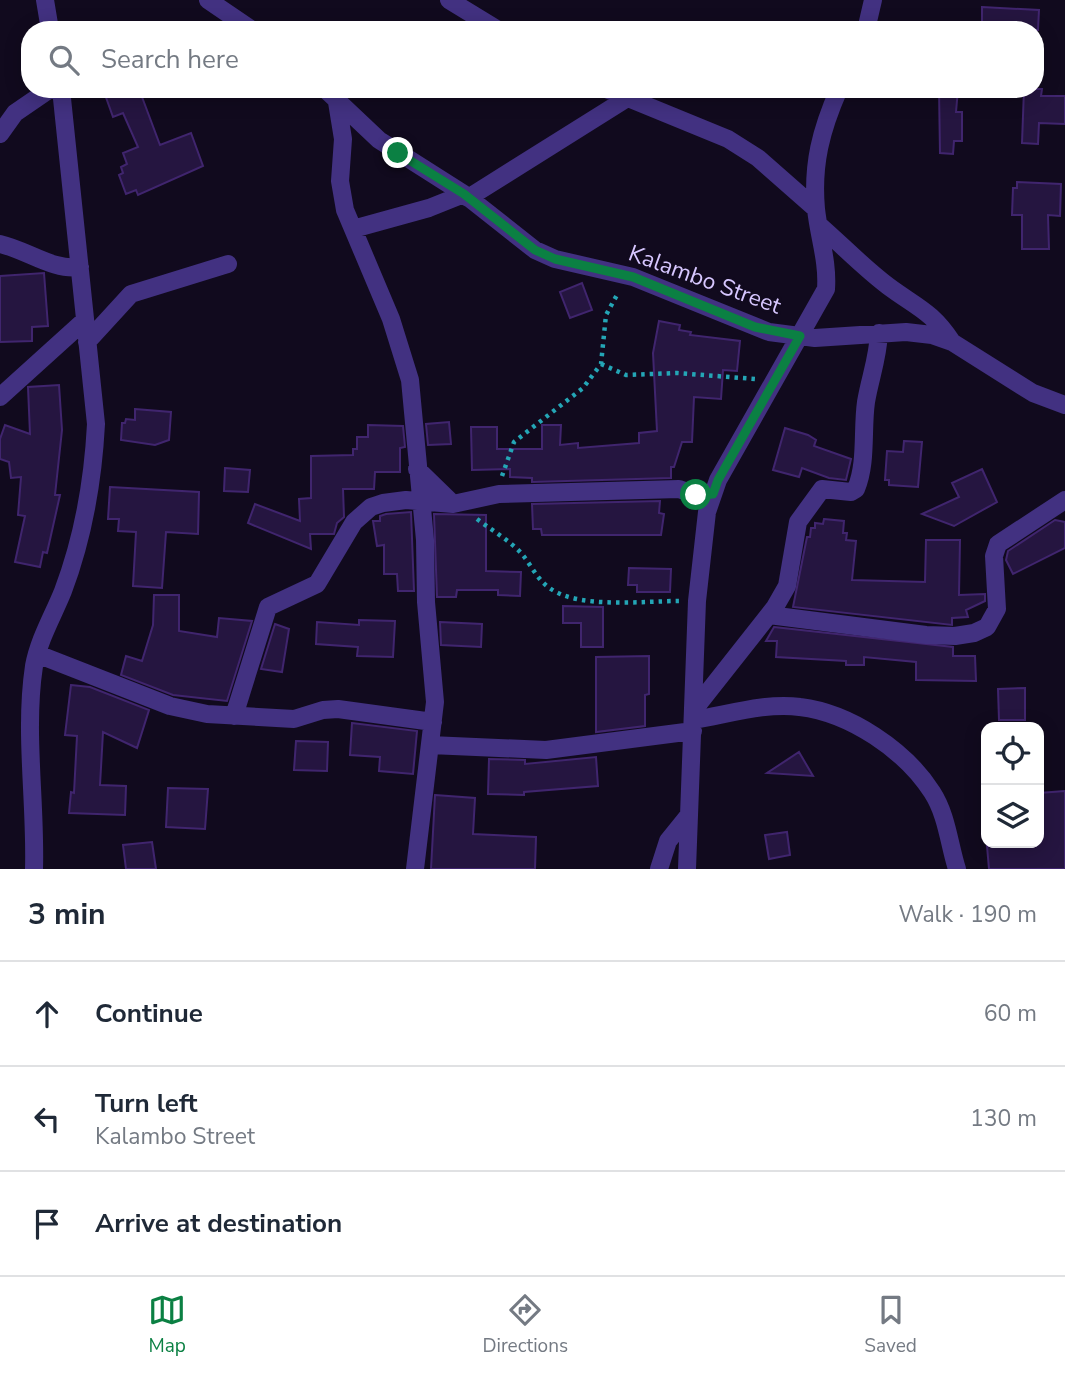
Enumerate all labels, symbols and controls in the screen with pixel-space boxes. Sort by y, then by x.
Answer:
search box [21,21,1044,98]
icon: search [45,41,83,79]
text: Search here [101,42,239,77]
route end [382,137,413,168]
street label: Kalambo Street [624,238,786,322]
route start [680,479,711,510]
map controls [981,722,1044,848]
button: locate [981,722,1044,785]
button: layers [981,785,1044,848]
text: 3 min [28,894,106,935]
text: Walk · 190 m [898,899,1037,930]
icon: ahead [28,995,66,1033]
text: Continue [95,996,203,1031]
text: 60 m [984,998,1037,1029]
text: Turn left [95,1086,198,1121]
icon: left [28,1100,66,1138]
text: 130 m [970,1103,1037,1134]
text: Kalambo Street [95,1121,255,1152]
icon: arrive [28,1205,66,1243]
text: Arrive at destination [95,1206,342,1241]
tab: Map [148,1291,186,1359]
tab: Directions [482,1291,568,1359]
tab: Saved [864,1291,917,1359]

